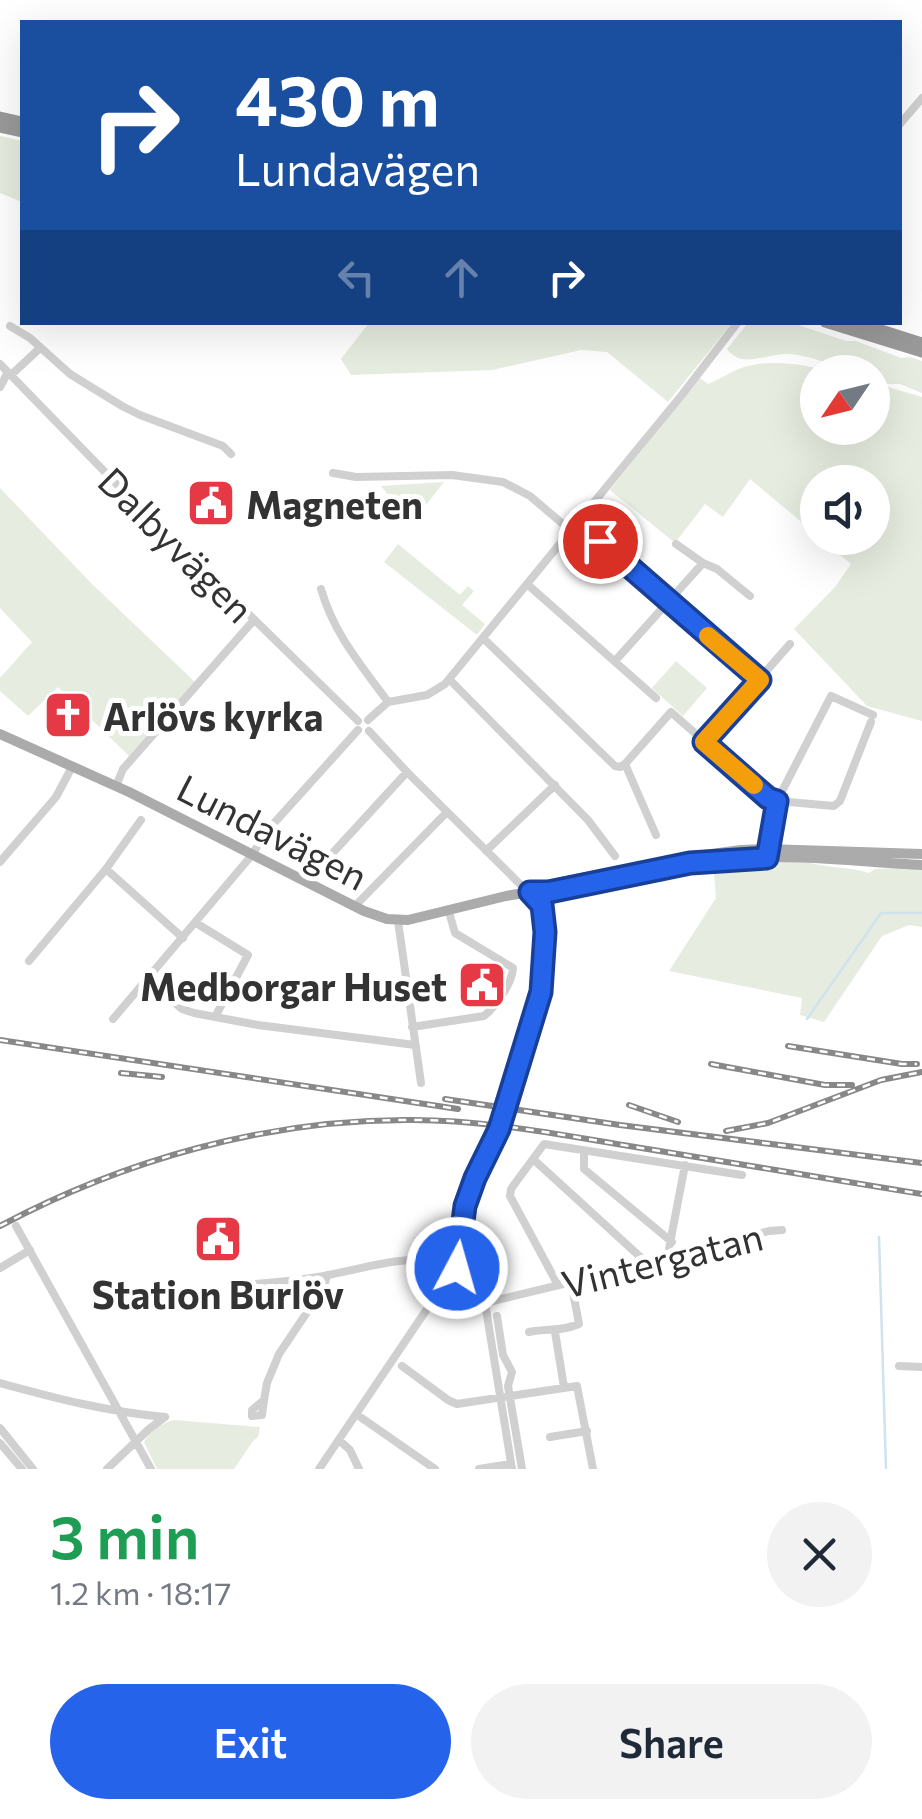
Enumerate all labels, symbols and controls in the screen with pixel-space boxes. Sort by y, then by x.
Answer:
text: 430 m [235,55,440,140]
icon: right [70,60,200,190]
text: Lundavägen [235,140,480,195]
icon: left [329,250,384,305]
icon: ahead [434,250,489,305]
icon: right [539,250,594,305]
north arrow [800,355,890,445]
map controls [800,355,890,555]
street label: Dalbyvägen [90,457,264,631]
button: sound [800,465,890,555]
public building icon: Magneten [185,477,237,529]
place label: Magneten [246,480,423,527]
pin [558,499,643,584]
icon: arrive [573,514,628,569]
church icon: Arlövs kyrka [42,689,94,741]
place label: Arlövs kyrka [103,692,324,739]
street label: Lundavägen [170,763,376,899]
public building icon: Medborgar Huset [456,959,508,1011]
place label: Medborgar Huset [140,962,447,1009]
street label: Vintergatan [557,1211,767,1307]
public building icon: Station Burlöv [192,1213,244,1265]
position arrow [405,1216,509,1320]
place label: Station Burlöv [92,1270,345,1317]
text: 3 min [50,1498,199,1571]
button: close [767,1502,872,1607]
text: 1.2 km · 18:17 [50,1572,231,1612]
button: Exit [50,1684,451,1799]
button: Share [471,1684,872,1799]

